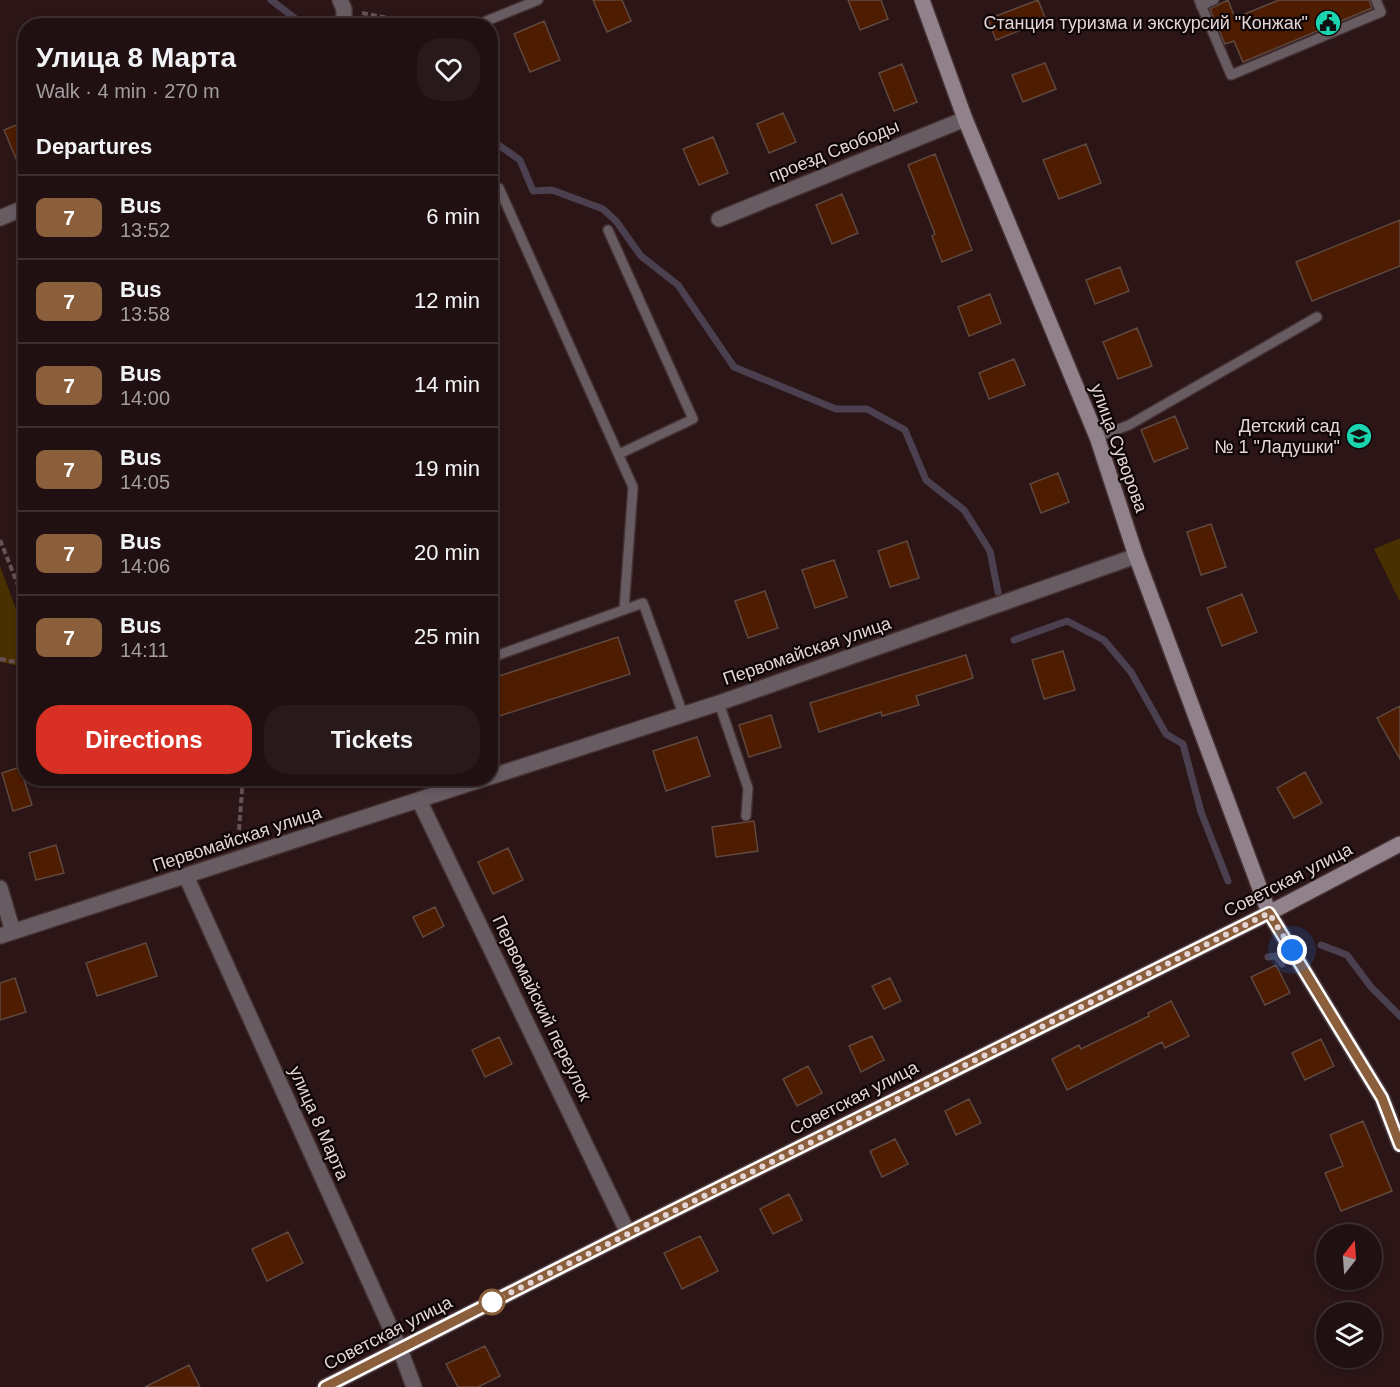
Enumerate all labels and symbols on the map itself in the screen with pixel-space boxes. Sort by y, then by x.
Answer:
public building icon: Станция туризма и экскурсий "Конжак" [1313,8,1343,38]
place label: Станция туризма и экскурсий "Конжак" [983,13,1308,33]
street label: проезд Свободы [766,116,902,186]
street label: улица Суворова [1086,381,1152,516]
place label: Детский сад № 1 "Ладушки" [1214,416,1340,457]
school or university icon: Детский сад № 1 "Ладушки" [1344,421,1374,451]
street label: Первомайская улица [720,613,895,689]
street label: Первомайская улица [150,802,325,876]
street label: Советская улица [1220,839,1356,921]
street label: Первомайский переулок [488,912,596,1104]
your location [1277,935,1307,965]
street label: Советская улица [786,1057,922,1139]
street label: улица 8 Марта [285,1063,353,1184]
north arrow [1316,1224,1382,1290]
unlabelled marker [479,1289,505,1315]
street label: Советская улица [320,1292,456,1374]

